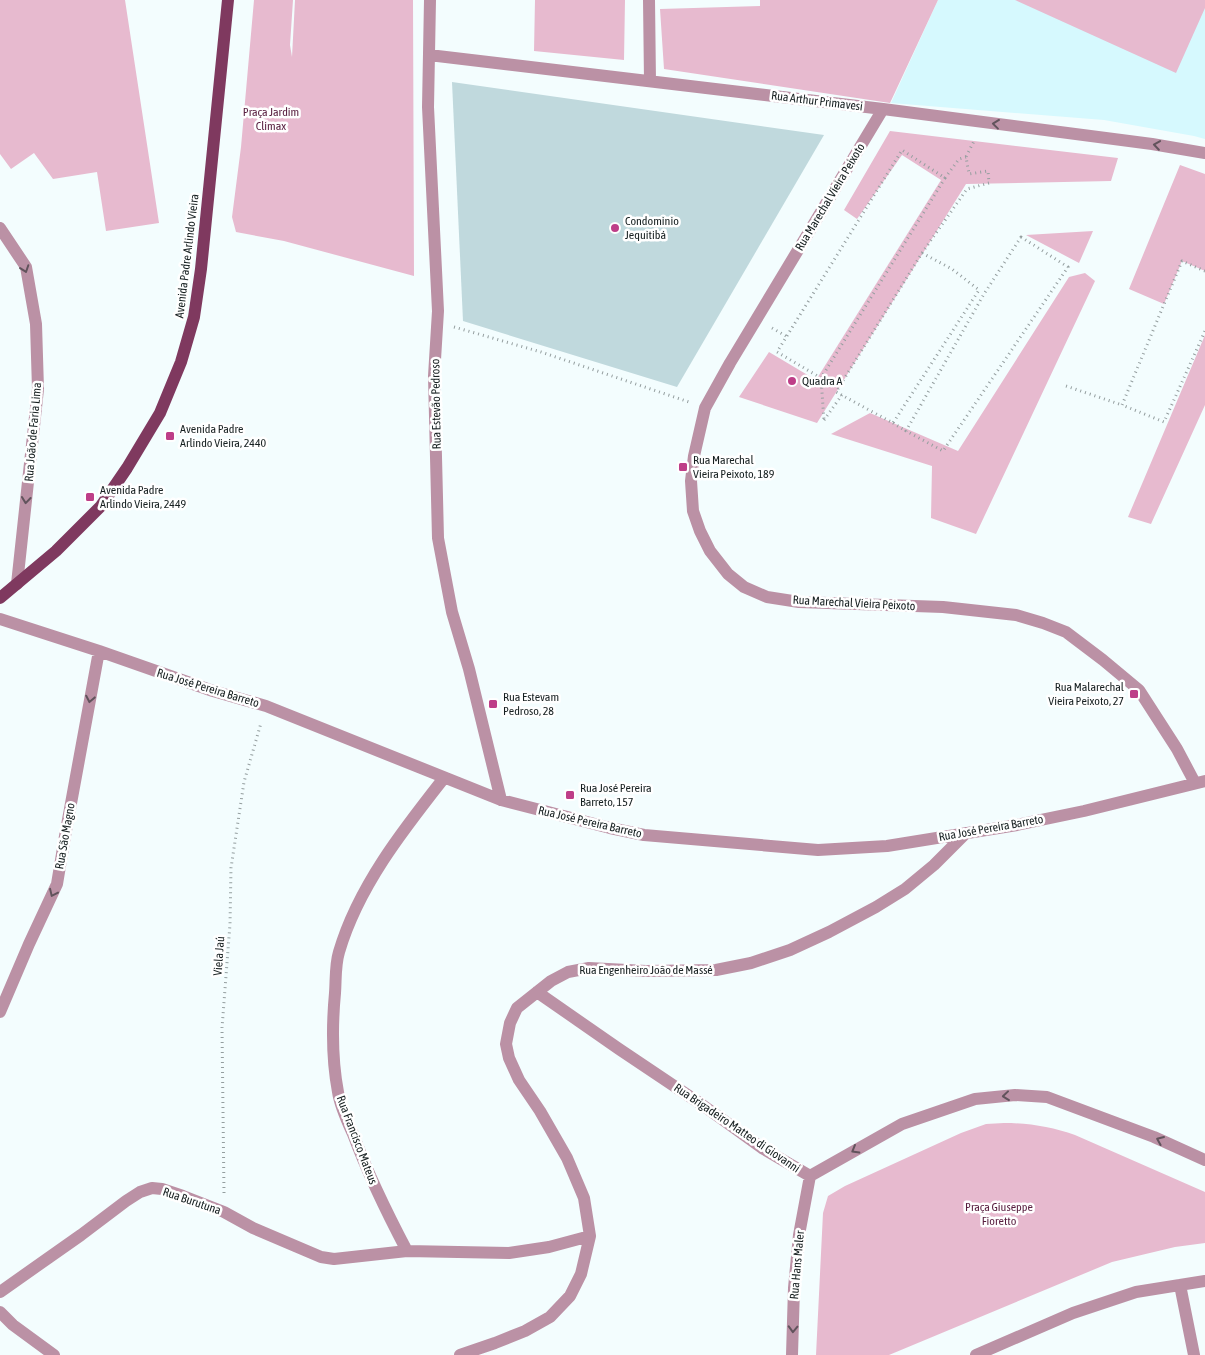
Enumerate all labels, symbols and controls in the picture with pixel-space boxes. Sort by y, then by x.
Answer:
street label: Rua Arthur Primavesi [770,88,864,114]
park label: Praça Jardim Climax [243,105,299,133]
one-way arrow [991,119,999,130]
street label: Rua Marechal Vieira Peixoto [792,140,868,253]
one-way arrow [1153,140,1161,150]
street label: Avenida Padre Arlindo Vieira [172,193,202,319]
place label: Condominio Jequitibá [625,214,679,242]
marker: Condominio Jequitibá [609,222,621,234]
one-way arrow [19,265,29,273]
street label: Rua Estevão Pedroso [428,358,444,449]
place label: Quadra A [802,374,843,388]
marker: Quadra A [786,375,798,387]
street label: Rua João de Faria Lima [22,382,44,482]
place label: Avenida Padre Arlindo Vieira, 2440 [180,422,267,450]
marker: Avenida Padre Arlindo Vieira, 2440 [164,430,176,442]
place label: Rua Marechal Vieira Peixoto, 189 [693,453,775,481]
marker: Rua Marechal Vieira Peixoto, 189 [677,461,689,473]
place label: Avenida Padre Arlindo Vieira, 2449 [100,483,187,511]
marker: Avenida Padre Arlindo Vieira, 2449 [84,491,96,503]
one-way arrow [21,496,32,504]
street label: Rua Marechal Vieira Peixoto [792,593,916,613]
street label: Rua José Pereira Barreto [155,666,261,710]
place label: Rua Malarechal Vieira Peixoto, 27 [1048,680,1125,708]
marker: Rua Malarechal Vieira Peixoto, 27 [1128,688,1140,700]
place label: Rua Estevam Pedroso, 28 [503,690,559,718]
one-way arrow [86,695,96,704]
marker: Rua Estevam Pedroso, 28 [487,698,499,710]
place label: Rua José Pereira Barreto, 157 [580,781,652,809]
marker: Rua José Pereira Barreto, 157 [564,789,576,801]
street label: Rua São Magno [52,801,78,870]
street label: Rua José Pereira Barreto [537,803,644,841]
street label: Rua José Pereira Barreto [938,812,1045,844]
one-way arrow [49,888,59,897]
street label: Viela Jaú [211,936,227,976]
street label: Rua Engenheiro João de Massé [579,963,713,977]
street label: Rua Brigadeiro Matteo di Giovanni [671,1081,803,1175]
one-way arrow [1002,1090,1010,1101]
street label: Rua Francisco Mateus [334,1094,380,1186]
one-way arrow [1156,1136,1165,1147]
one-way arrow [851,1144,860,1154]
street label: Rua Burutuna [161,1185,223,1217]
park label: Praça Giuseppe Fioretto [965,1200,1033,1228]
street label: Rua Hans Maler [787,1230,807,1300]
one-way arrow [788,1326,798,1333]

